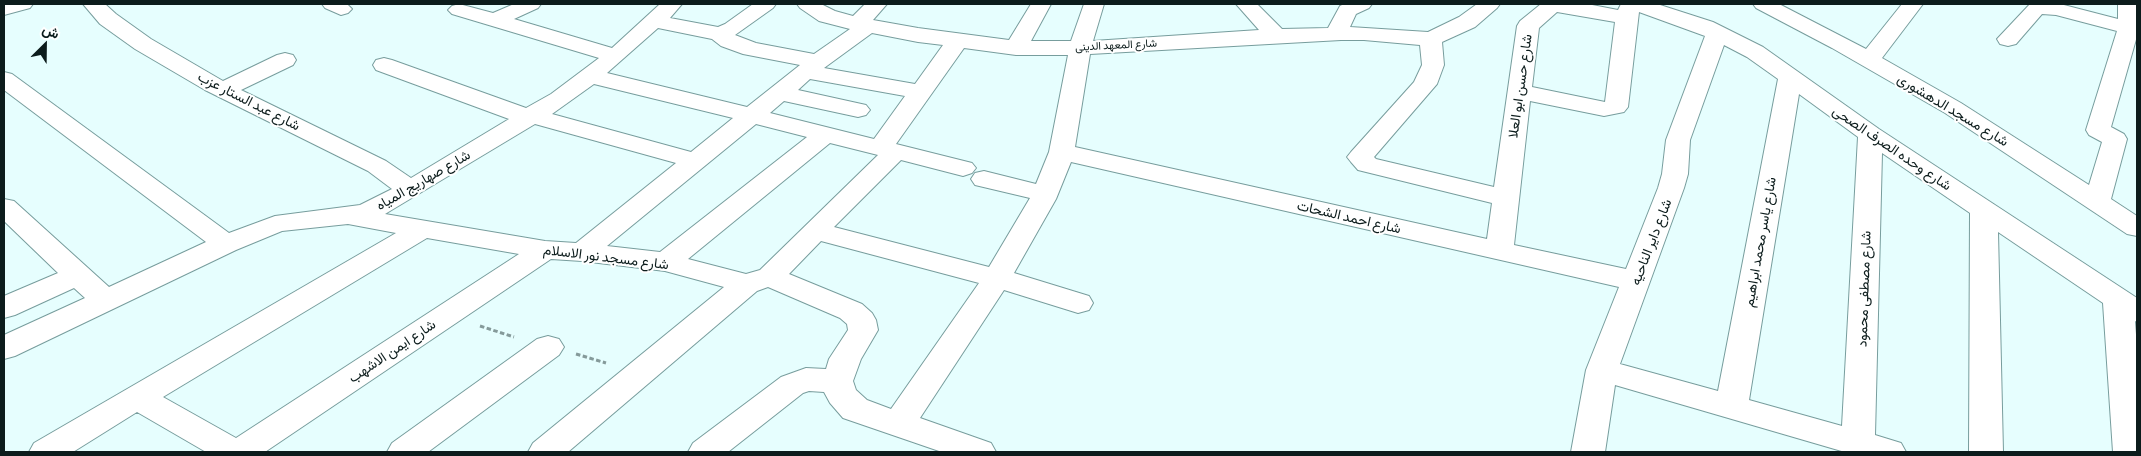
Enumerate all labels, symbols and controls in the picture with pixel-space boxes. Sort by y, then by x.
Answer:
north arrow [20,20,70,70]
text: ش [40,20,62,42]
street label: شارع حسن ابو العلا [1504,33,1536,139]
street label: شارع المعهد الدينى [1075,36,1157,54]
street label: شارع عبد الستار عزب [195,68,303,134]
street label: شارع مسجد الدهشورى [1894,70,2012,150]
street label: شارع وحده الصرف الصحى [1829,102,1955,194]
street label: شارع صهاريج المياه [373,146,473,214]
street label: شارع ياسر محمد ابراهيم [1740,176,1780,308]
street label: شارع داير الناحيه [1627,196,1675,288]
street label: شارع احمد الشحات [1295,197,1403,237]
street label: شارع مصطفى محمود [1854,231,1874,347]
street label: شارع مسجد نور الاسلام [542,241,670,273]
street label: شارع ايمن الاشهب [345,316,439,386]

